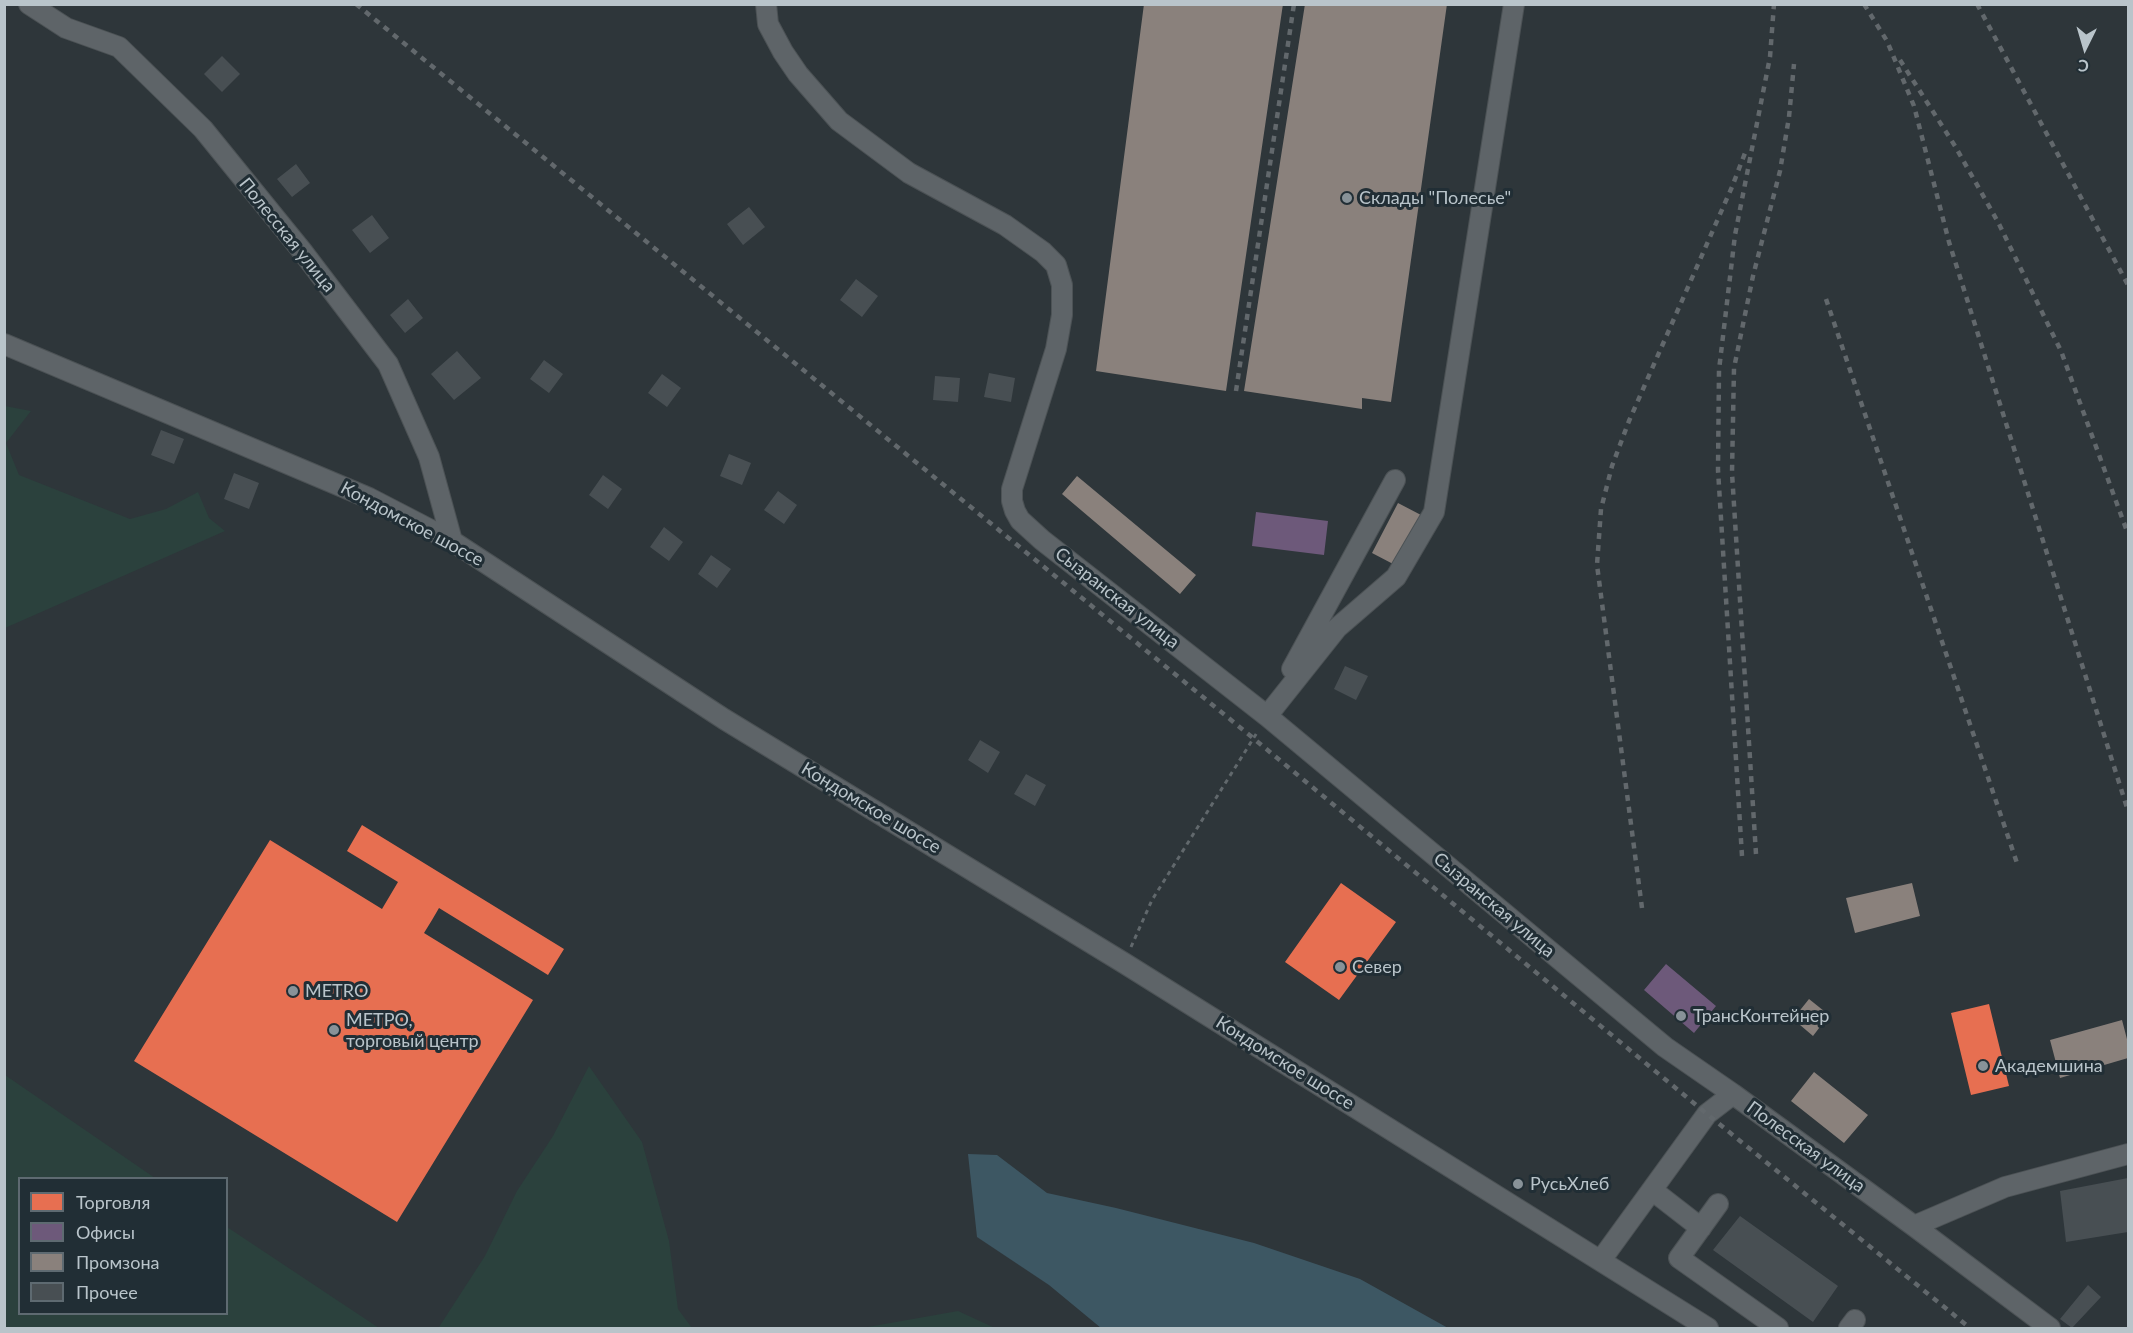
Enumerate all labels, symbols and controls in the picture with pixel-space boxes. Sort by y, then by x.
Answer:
north arrow [2055,18,2115,78]
text: С [2077,57,2089,76]
street label: Полесская улица [234,173,340,297]
place label: Склады "Полесье" [1359,187,1511,209]
marker: Склады "Полесье" [1340,191,1354,205]
street label: Кондомское шоссе [337,477,487,571]
street label: Сызранская улица [1051,543,1183,653]
street label: Кондомское шоссе [797,758,945,858]
street label: Сызранская улица [1429,848,1559,962]
place label: Север [1352,956,1402,978]
marker: Север [1333,960,1347,974]
place label: METRO [305,980,368,1002]
marker: METRO [286,984,300,998]
place label: ТрансКонтейнер [1693,1005,1829,1027]
place label: МЕТРО, торговый центр [346,1009,479,1052]
marker: ТрансКонтейнер [1674,1009,1688,1023]
street label: Кондомское шоссе [1212,1012,1358,1114]
marker: МЕТРО, торговый центр [327,1023,341,1037]
place label: Академшина [1995,1055,2103,1077]
marker: Академшина [1976,1059,1990,1073]
street label: Полесская улица [1743,1097,1869,1197]
place label: РусьХлеб [1530,1173,1609,1195]
legend [18,1177,228,1315]
marker: РусьХлеб [1511,1177,1525,1191]
text: Торговля [76,1191,150,1213]
text: Офисы [76,1221,135,1243]
text: Промзона [76,1251,159,1273]
text: Прочее [76,1281,138,1303]

